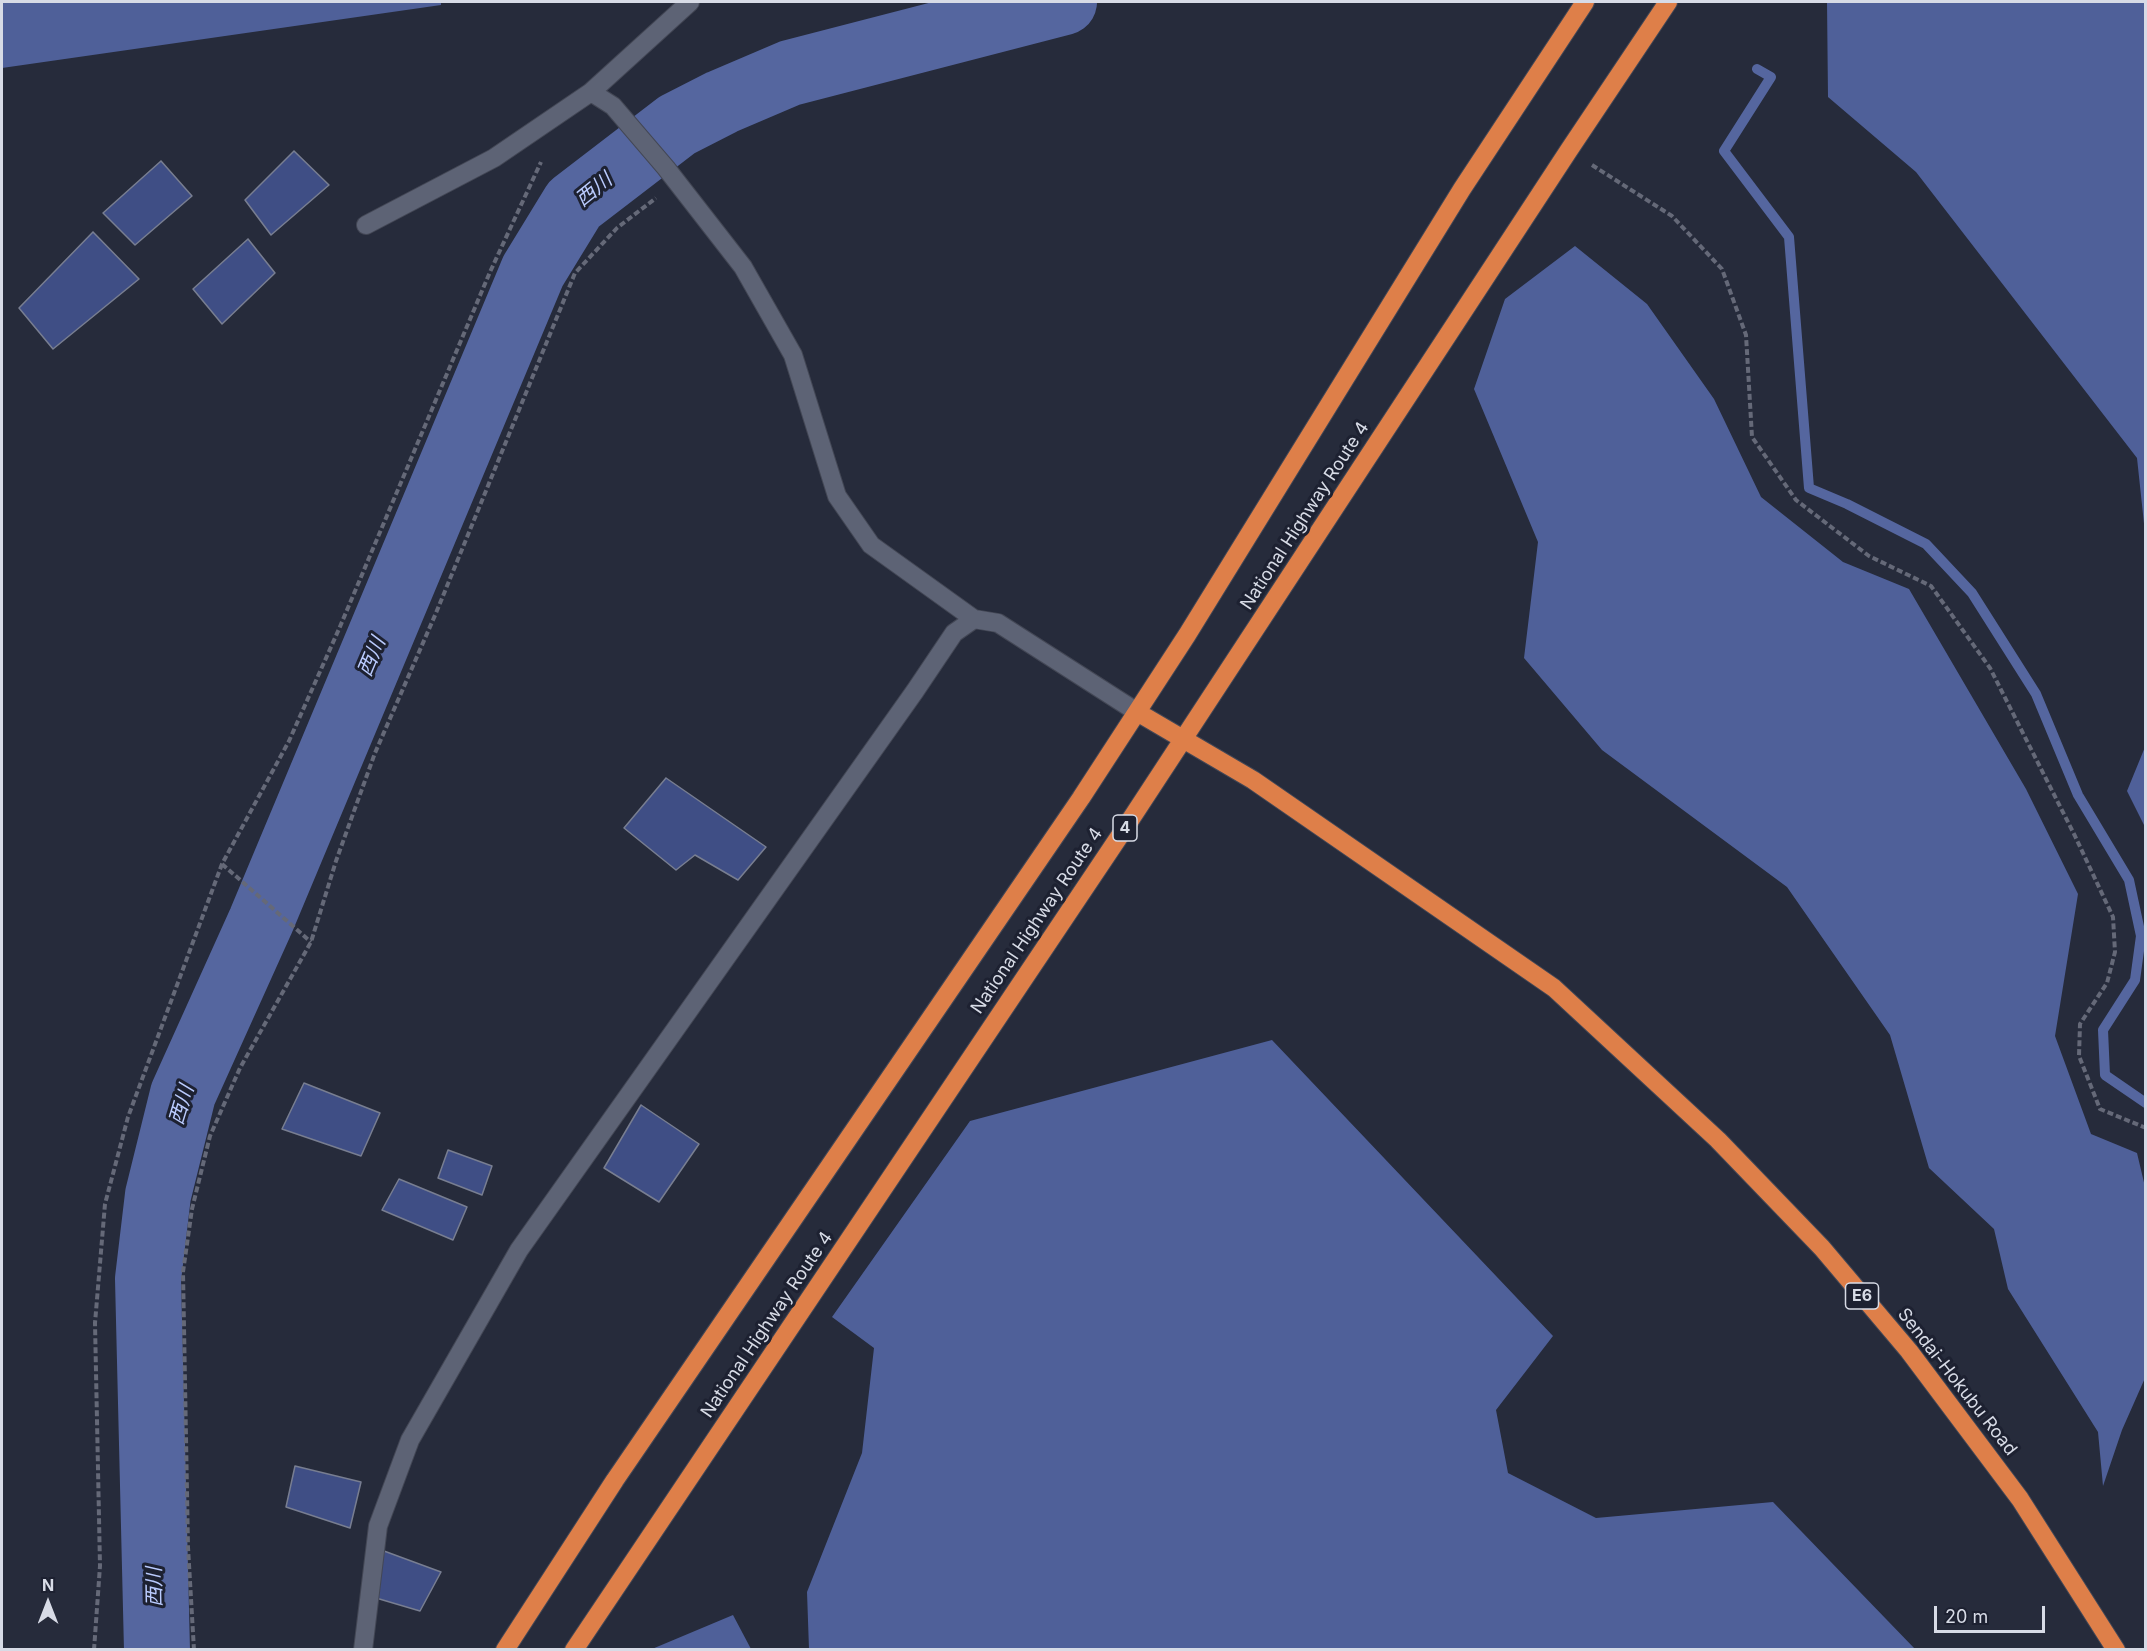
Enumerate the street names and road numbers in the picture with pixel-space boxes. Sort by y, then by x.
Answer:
street label: National Highway Route 4 [1236,418,1374,614]
road number: 4 [1113,815,1137,841]
street label: National Highway Route 4 [967,824,1107,1018]
street label: National Highway Route 4 [697,1228,837,1422]
road number: E6 [1846,1283,1878,1309]
street label: Sendai-Hokubu Road [1893,1304,2021,1460]

